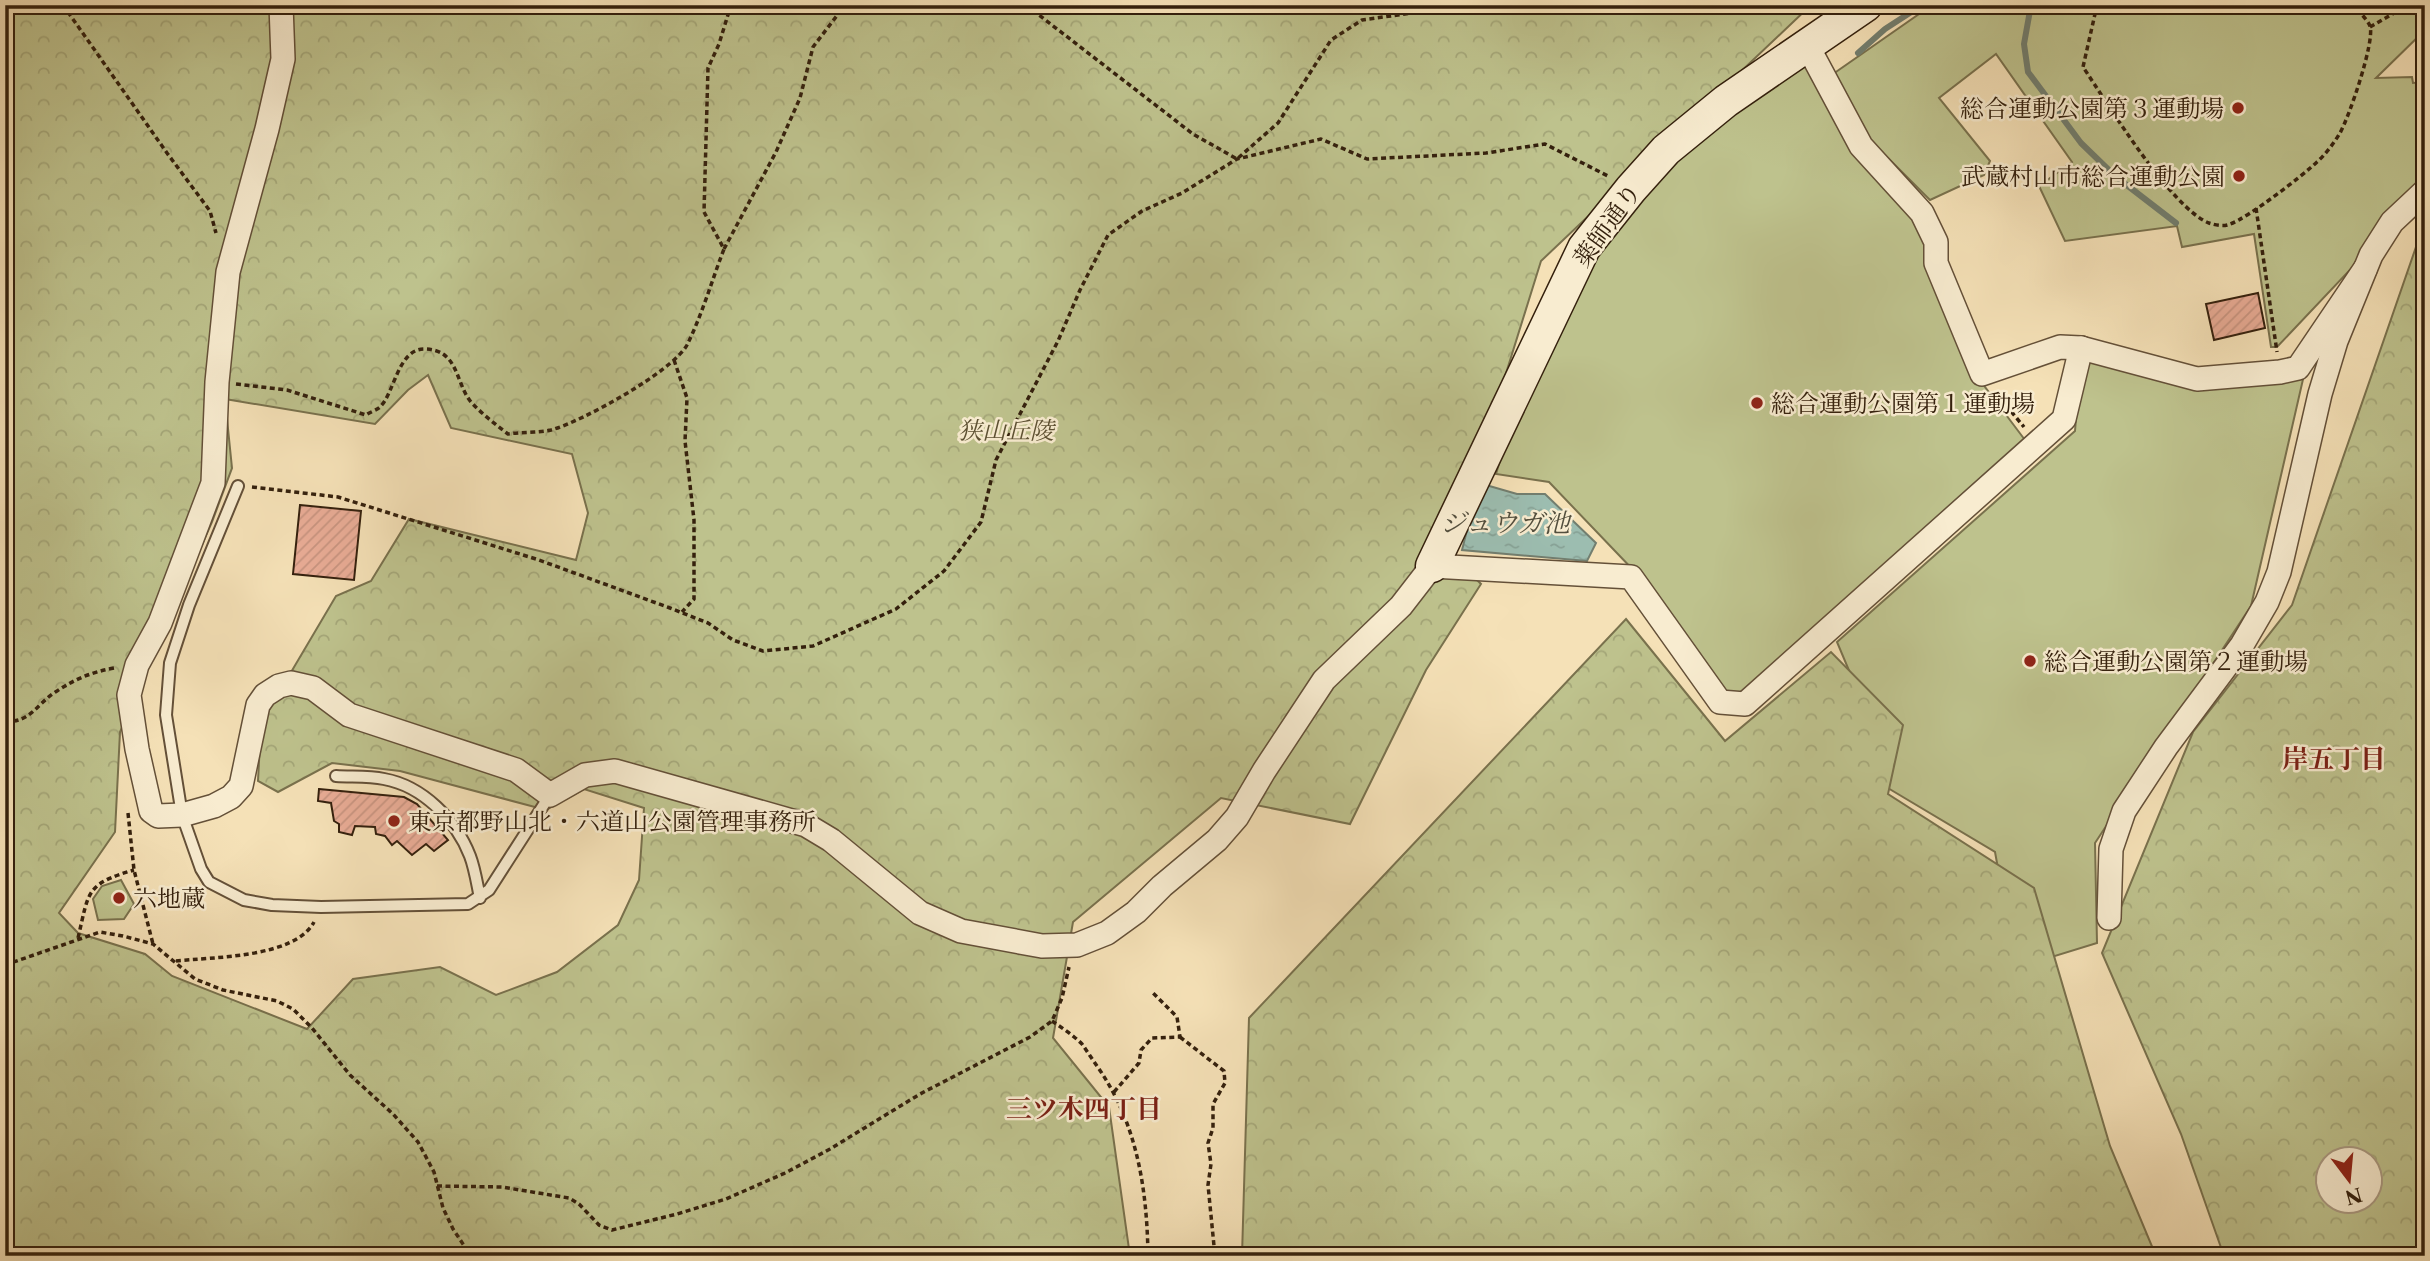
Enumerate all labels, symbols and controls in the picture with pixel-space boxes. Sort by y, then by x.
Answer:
place label: 総合運動公園第３運動場 [1960,94,2224,123]
marker: 総合運動公園第３運動場 [2230,100,2246,116]
place label: 武蔵村山市総合運動公園 [1961,162,2225,191]
marker: 武蔵村山市総合運動公園 [2231,168,2247,184]
street label: 薬師通り [1567,178,1647,272]
place label: 総合運動公園第１運動場 [1771,389,2035,418]
marker: 総合運動公園第１運動場 [1749,395,1765,411]
park label: 狭山丘陵 [958,416,1057,445]
water label: ジュウガ池 [1440,507,1573,539]
place label: 総合運動公園第２運動場 [2044,647,2308,676]
marker: 総合運動公園第２運動場 [2022,653,2038,669]
district label: 岸五丁目 [2282,743,2386,775]
place label: 東京都野山北・六道山公園管理事務所 [408,807,816,836]
marker: 東京都野山北・六道山公園管理事務所 [386,813,402,829]
place label: 六地蔵 [133,884,205,913]
marker: 六地蔵 [111,890,127,906]
district label: 三ツ木四丁目 [1006,1093,1162,1125]
north arrow [2314,1146,2384,1216]
text: N [2342,1183,2365,1209]

